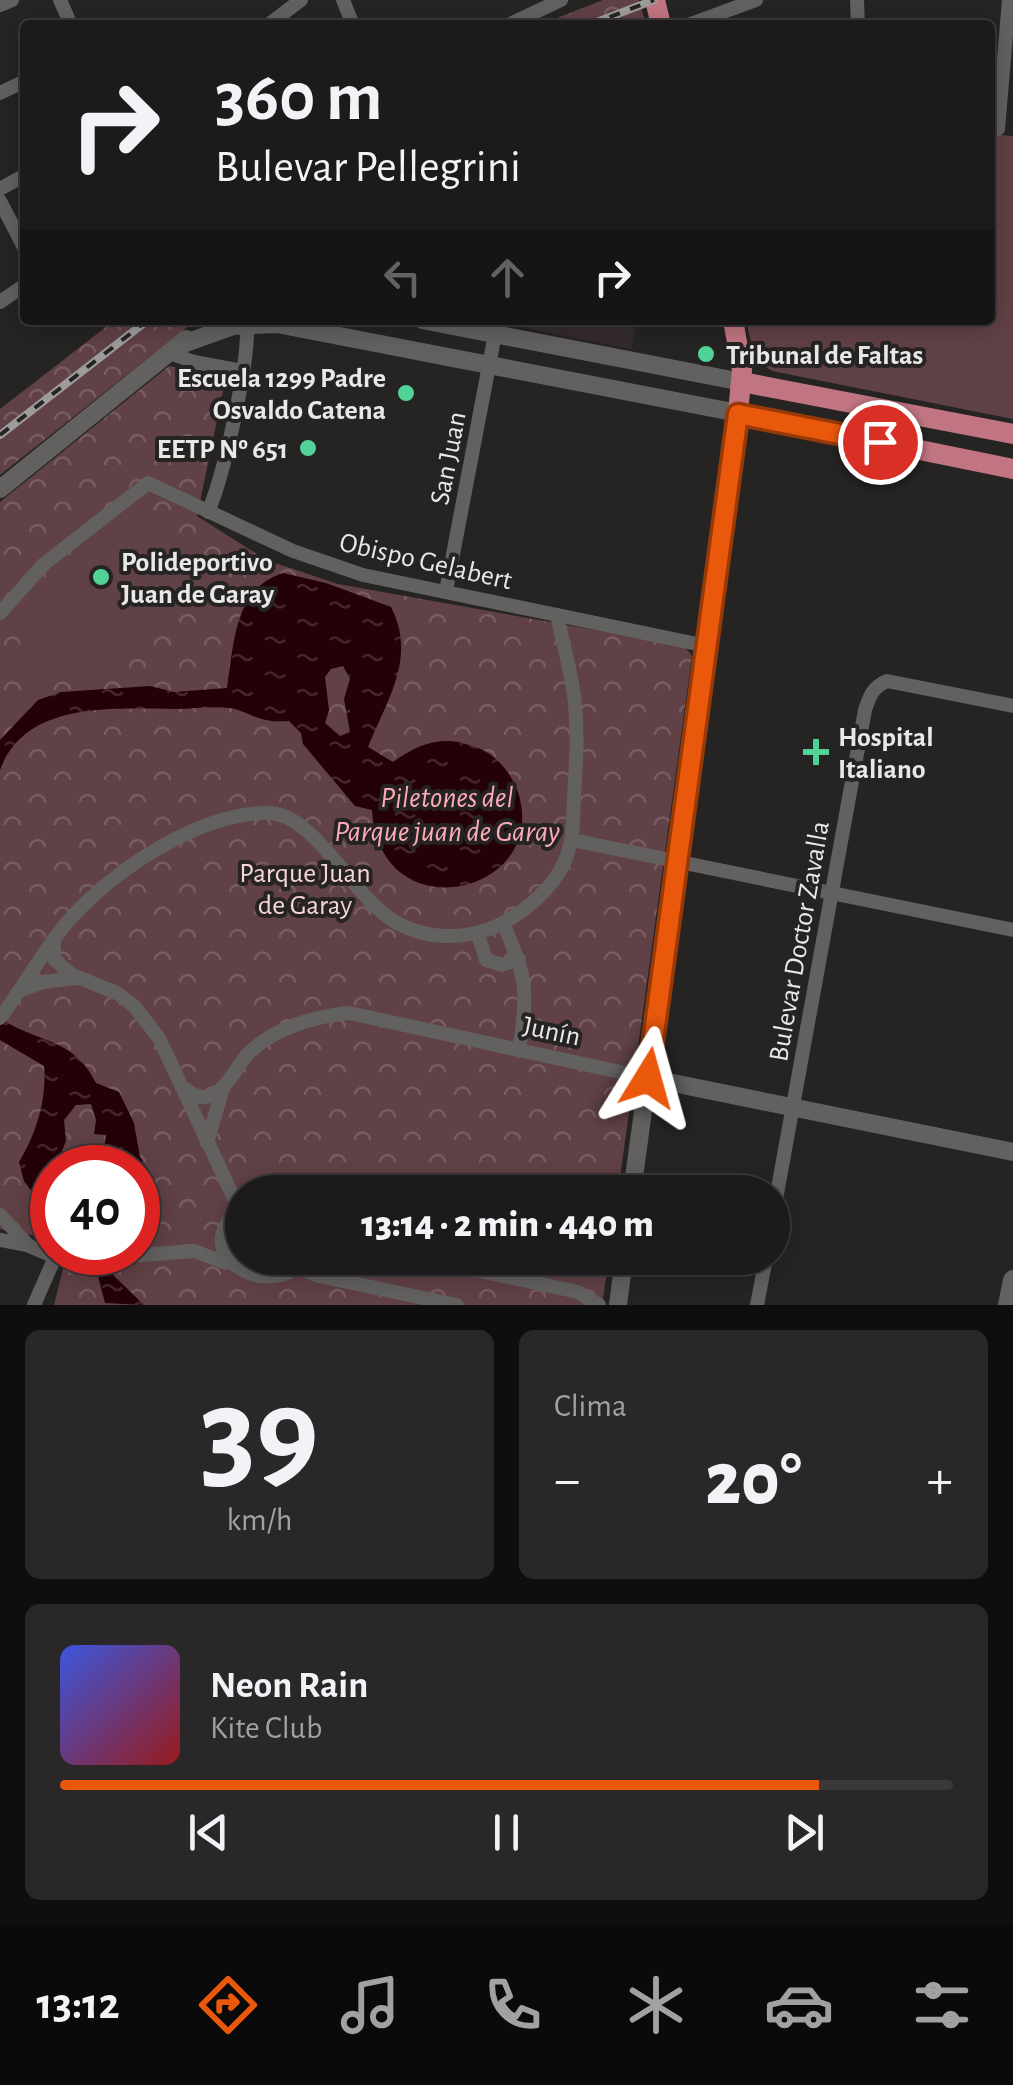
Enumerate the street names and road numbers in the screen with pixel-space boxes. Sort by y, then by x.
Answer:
street label: San Juan [426,409,472,507]
street label: Obispo Gelabert [337,528,515,595]
street label: Bulevar Doctor Zavalla [765,819,835,1064]
street label: Junín [520,1012,583,1052]

